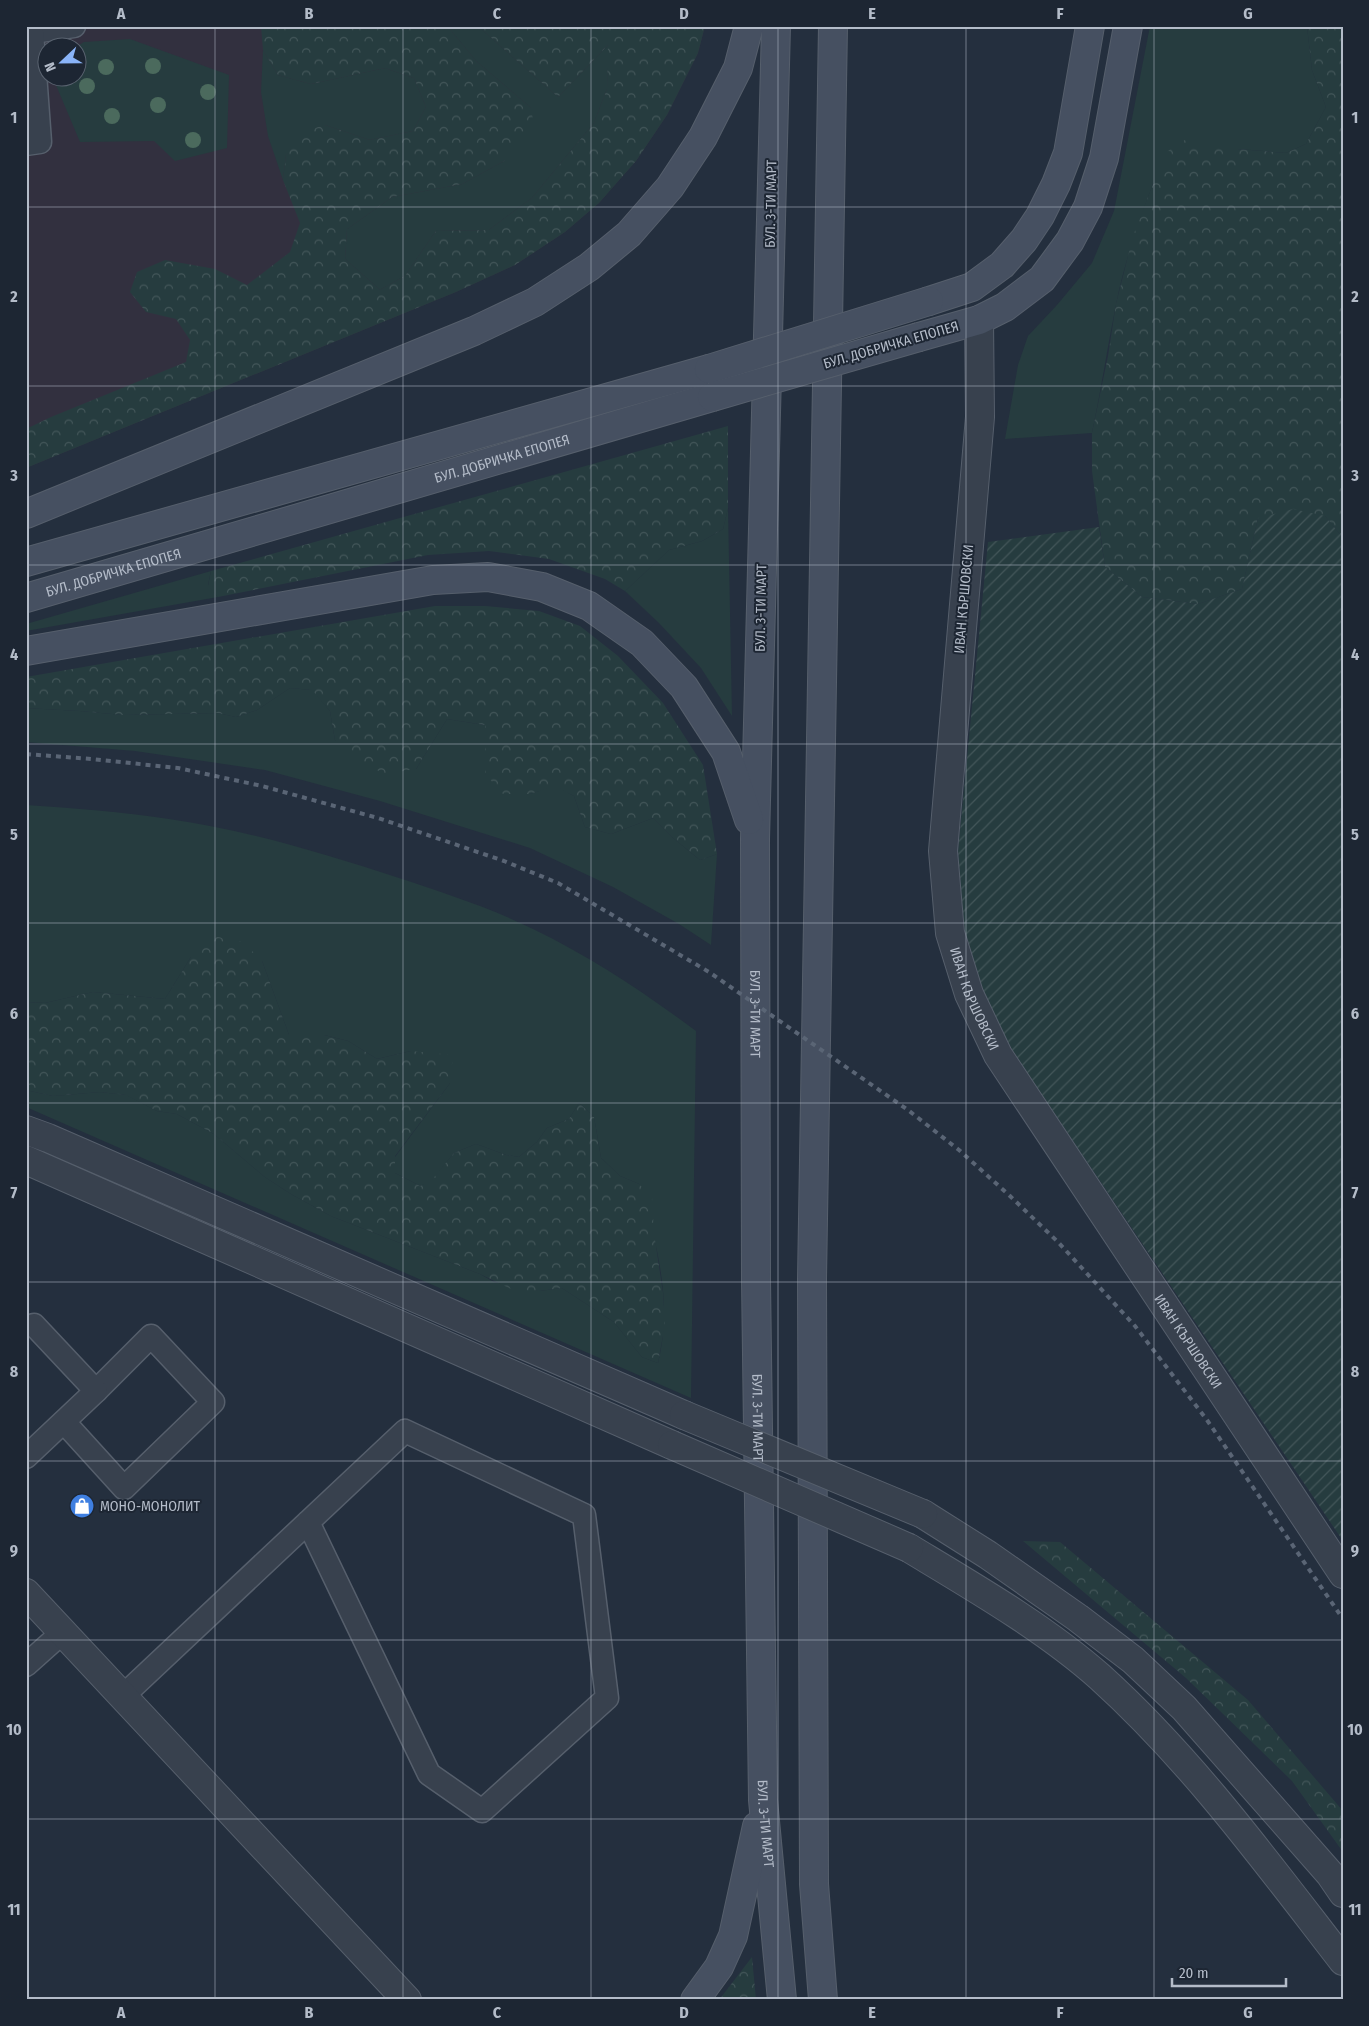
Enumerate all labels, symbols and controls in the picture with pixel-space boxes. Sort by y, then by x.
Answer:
text: A [116,4,126,23]
text: B [305,4,314,23]
text: C [493,4,502,23]
text: D [679,4,689,23]
text: E [868,4,876,23]
text: F [1056,4,1064,23]
text: G [1243,4,1253,23]
north arrow [38,38,88,88]
text: N [41,60,60,74]
text: 1 [11,108,17,127]
text: 1 [1352,108,1358,127]
street label: БУЛ. 3-ТИ МАРТ [762,159,780,248]
text: 2 [9,287,18,306]
text: 2 [1350,287,1359,306]
street label: БУЛ. ДОБРИЧКА ЕПОПЕЯ [821,318,961,372]
street label: БУЛ. ДОБРИЧКА ЕПОПЕЯ [432,431,572,486]
text: 3 [9,466,18,485]
text: 3 [1350,466,1359,485]
street label: ИВАН КЪРШОВСКИ [951,544,977,654]
street label: БУЛ. ДОБРИЧКА ЕПОПЕЯ [44,545,183,600]
street label: БУЛ. 3-ТИ МАРТ [752,563,770,652]
text: 4 [10,645,18,664]
text: 4 [1351,645,1359,664]
text: 5 [10,825,18,844]
text: 5 [1351,825,1359,844]
street label: ИВАН КЪРШОВСКИ [946,945,1003,1053]
street label: БУЛ. 3-ТИ МАРТ [747,970,764,1058]
text: 6 [10,1004,18,1023]
text: 6 [1351,1004,1359,1023]
text: 7 [11,1183,18,1202]
text: 7 [1352,1183,1359,1202]
street label: ИВАН КЪРШОВСКИ [1151,1291,1226,1392]
text: 8 [10,1362,19,1381]
text: 8 [1351,1362,1360,1381]
street label: БУЛ. 3-ТИ МАРТ [749,1374,767,1462]
shop icon: МОНО-МОНОЛИТ [69,1493,95,1519]
place label: МОНО-МОНОЛИТ [100,1498,200,1515]
text: 9 [10,1541,18,1560]
text: 9 [1351,1541,1359,1560]
text: 10 [6,1720,22,1739]
text: 10 [1347,1720,1363,1739]
street label: БУЛ. 3-ТИ МАРТ [754,1780,778,1869]
text: 11 [7,1900,21,1919]
text: 11 [1348,1900,1362,1919]
scale bar [1172,1956,1285,1988]
text: 20 m [1179,1964,1209,1982]
text: A [116,2003,126,2022]
text: B [305,2003,314,2022]
text: C [493,2003,502,2022]
text: D [679,2003,689,2022]
text: E [868,2003,876,2022]
text: F [1056,2003,1064,2022]
text: G [1243,2003,1253,2022]

